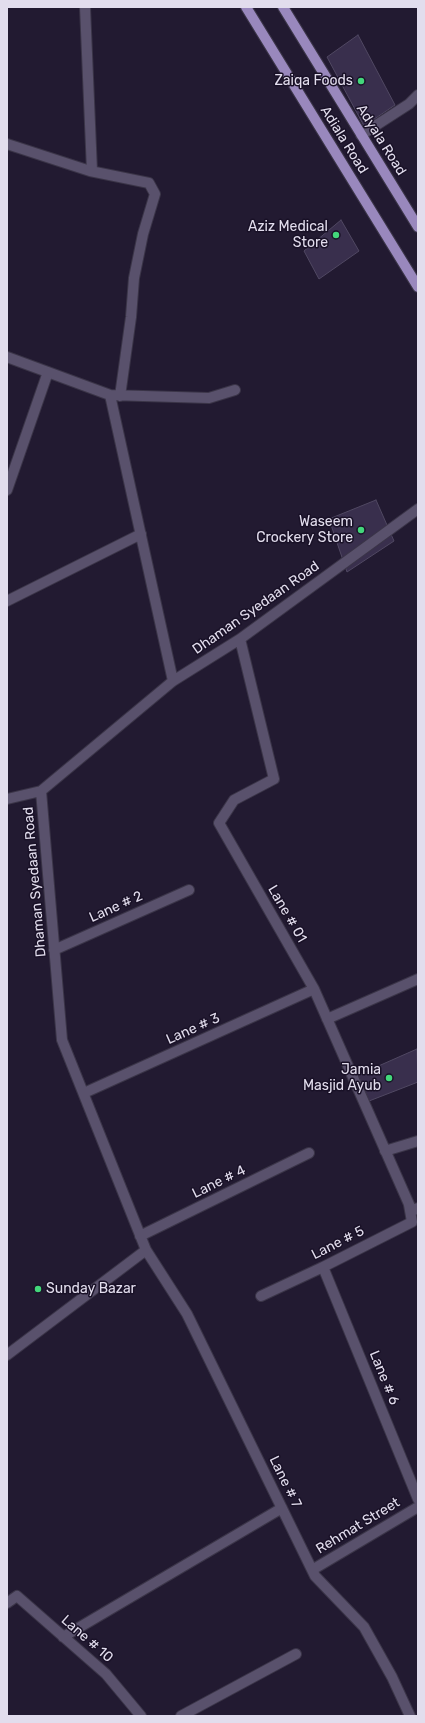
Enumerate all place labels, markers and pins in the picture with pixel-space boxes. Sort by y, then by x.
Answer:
place label: Zaiqa Foods [274,73,353,89]
marker: Zaiqa Foods [356,76,366,86]
place label: Aziz Medical Store [248,219,328,252]
marker: Aziz Medical Store [331,230,341,240]
place label: Waseem Crockery Store [256,514,353,546]
marker: Waseem Crockery Store [356,525,366,535]
place label: Jamia Masjid Ayub [303,1062,381,1094]
marker: Jamia Masjid Ayub [384,1073,394,1083]
place label: Sunday Bazar [46,1281,136,1297]
marker: Sunday Bazar [33,1284,43,1294]

